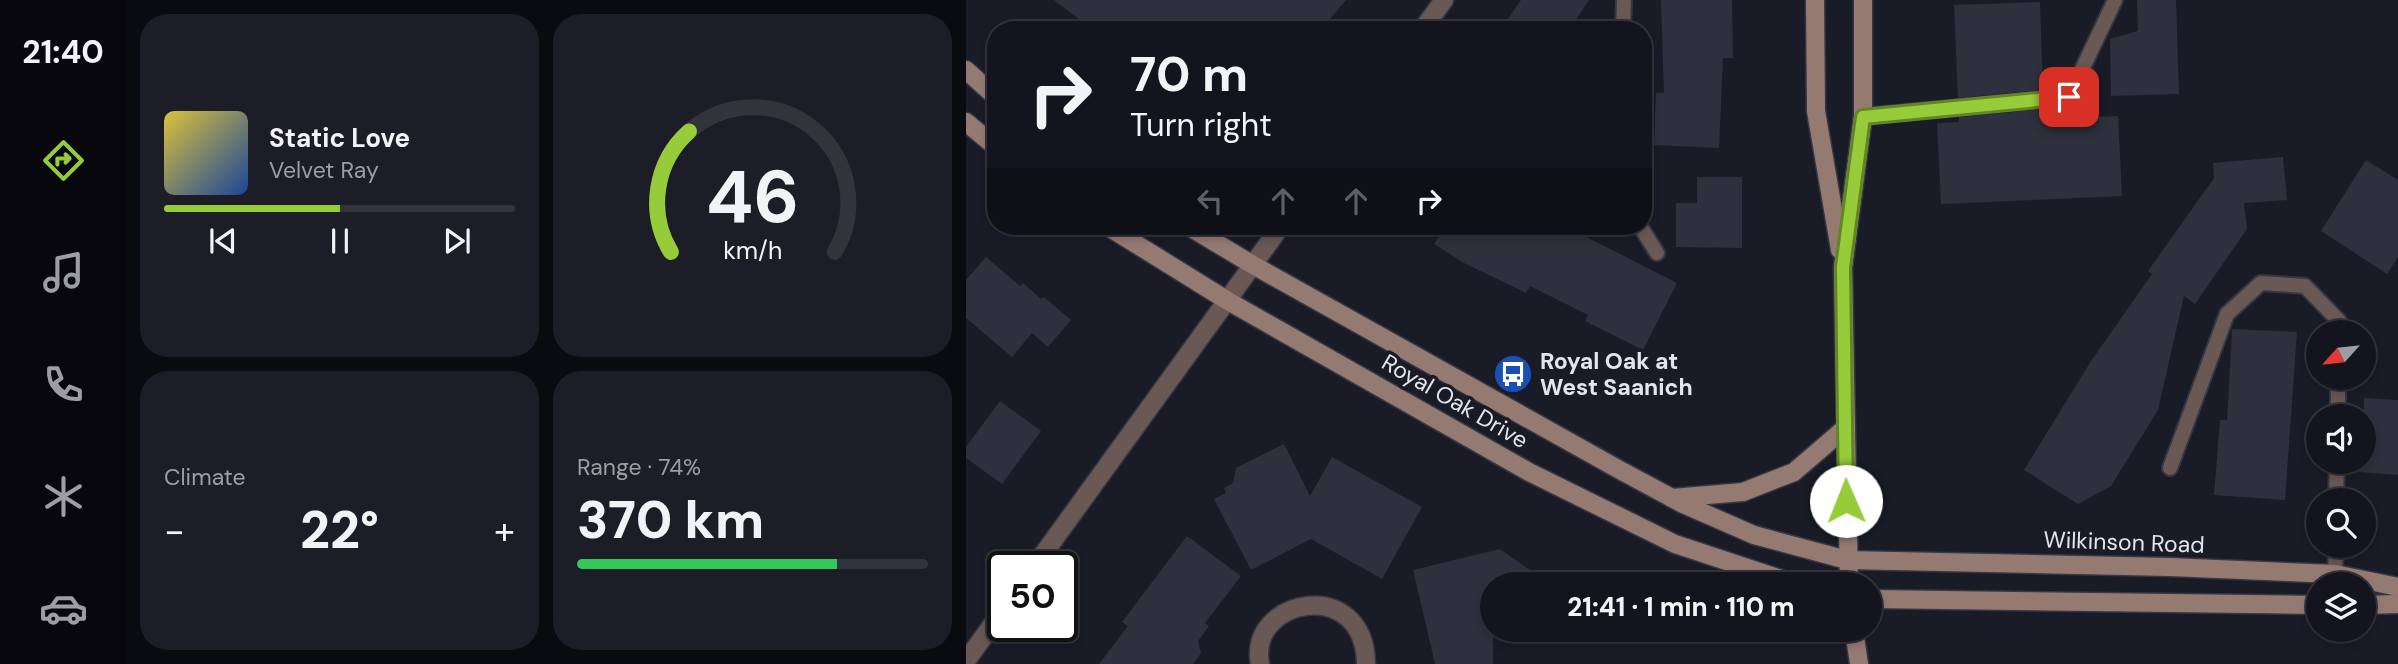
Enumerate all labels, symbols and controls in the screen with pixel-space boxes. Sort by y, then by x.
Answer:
text: 21:40 [22,31,104,73]
text: 70 m [1130,42,1248,106]
icon: right [1015,49,1106,140]
pin [2039,67,2099,127]
icon: arrive [2050,78,2088,116]
text: Turn right [1130,104,1272,146]
text: Static Love [269,121,410,155]
icon: directions [39,136,88,185]
text: 46 [706,150,799,245]
text: Velvet Ray [269,155,379,185]
icon: left [1191,182,1229,220]
icon: ahead [1264,182,1302,220]
icon: ahead [1337,182,1375,220]
icon: right [1410,182,1448,220]
icon: previous [204,222,242,260]
icon: pause [321,222,359,260]
icon: next [438,222,476,260]
text: km/h [723,234,782,267]
icon: music [39,248,88,297]
north arrow [2306,320,2376,390]
map controls [2306,320,2376,642]
place label: Royal Oak at West Saanich [1540,346,1693,402]
street label: Royal Oak Drive [1376,347,1534,455]
bus stop icon: Royal Oak at West Saanich [1492,353,1534,395]
icon: phone [39,360,88,409]
button: sound [2306,404,2376,474]
text: Range · 74% [577,452,701,482]
text: Climate [164,462,246,492]
position arrow [1809,464,1883,538]
icon: climate [39,472,88,521]
text: 370 km [577,486,764,554]
button: search [2306,488,2376,558]
text: 22° [300,496,379,564]
text: − [164,506,185,556]
text: + [494,506,515,556]
street label: Wilkinson Road [2043,524,2205,560]
speed limit sign: 50 [987,551,1078,642]
button: layers [2306,572,2376,642]
icon: car [39,584,88,633]
text: 21:41 · 1 min · 110 m [1567,590,1795,624]

